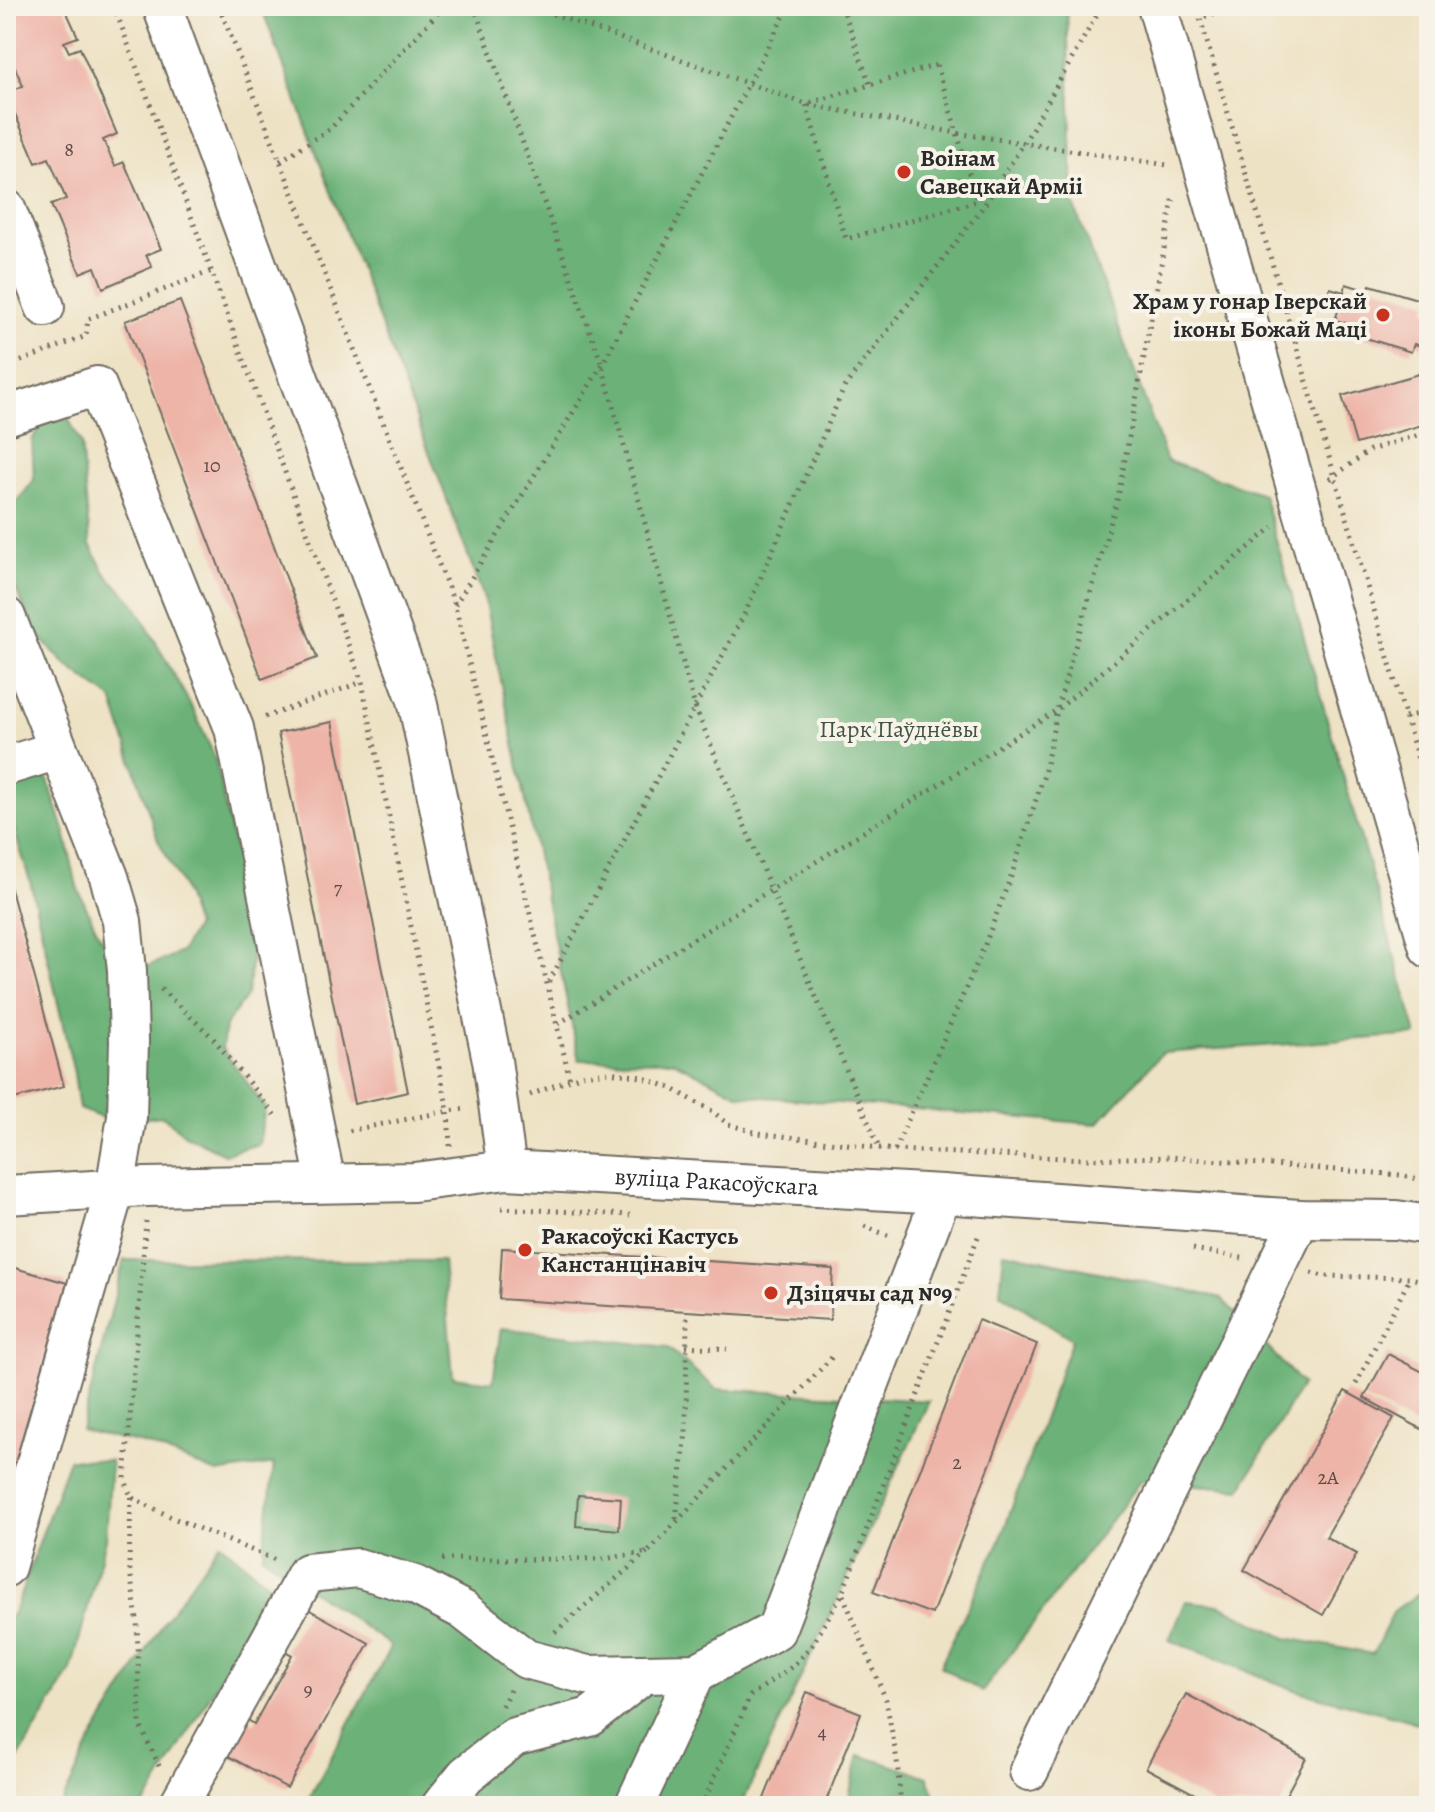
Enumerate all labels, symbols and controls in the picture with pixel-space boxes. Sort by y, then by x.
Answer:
house number: 8 [64,136,74,163]
place label: Воінам Савецкай Арміі [920,142,1083,202]
marker: Воінам Савецкай Арміі [895,163,913,181]
place label: Храм у гонар Іверскай іконы Божай Маці [1133,285,1367,345]
marker: Храм у гонар Іверскай іконы Божай Маці [1374,306,1392,324]
house number: 10 [203,452,221,479]
park label: Парк Паўднёвы [819,713,979,745]
house number: 7 [334,874,343,901]
street label: вуліца Ракасоўскага [614,1160,819,1203]
place label: Ракасоўскі Кастусь Канстанцінавіч [541,1220,738,1280]
marker: Ракасоўскі Кастусь Канстанцінавіч [516,1241,534,1259]
place label: Дзіцячы сад №9 [787,1277,952,1309]
marker: Дзіцячы сад №9 [762,1284,780,1302]
house number: 2 [952,1449,962,1476]
house number: 2А [1317,1464,1339,1491]
house number: 9 [303,1676,313,1703]
house number: 4 [817,1719,827,1746]

